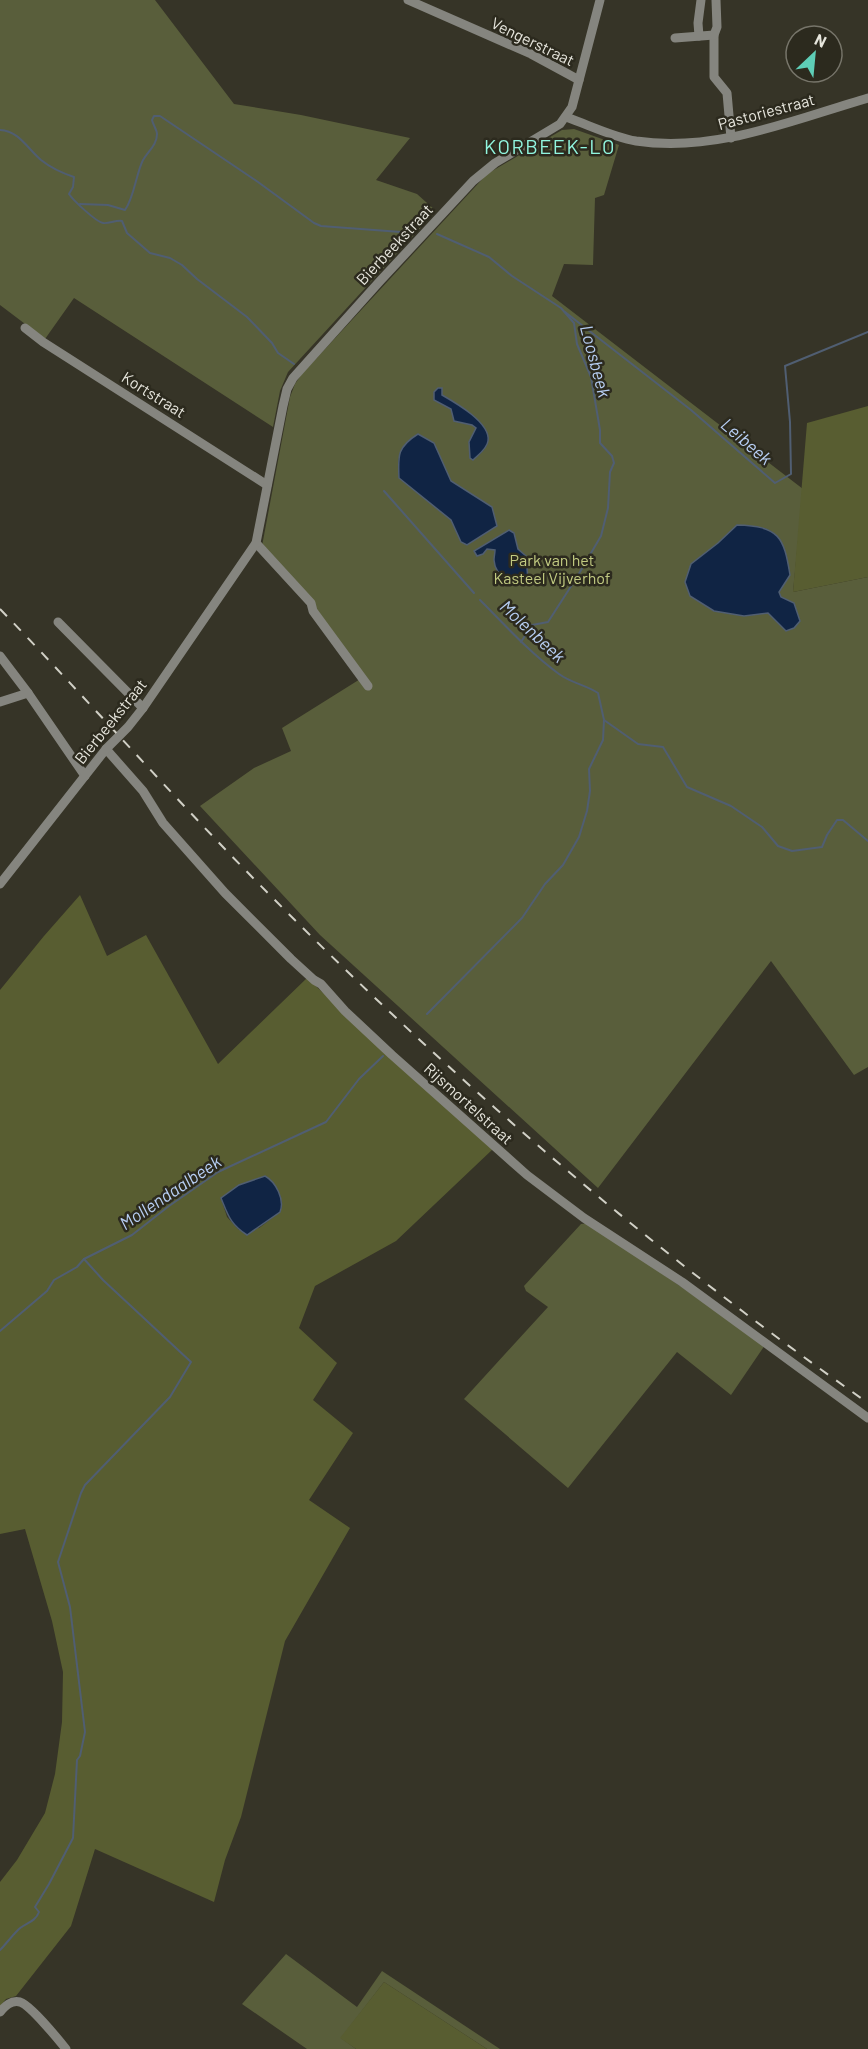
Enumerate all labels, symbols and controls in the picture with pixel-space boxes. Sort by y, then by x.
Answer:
street label: Vengerstraat [488,13,578,69]
north arrow [784,24,844,84]
text: N [812,29,830,51]
street label: Pastoriestraat [716,89,816,133]
district label: KORBEEK-LO [484,134,616,158]
street label: Bierbeekstraat [352,200,436,288]
water label: Loosbeek [576,322,616,400]
street label: Kortstraat [119,367,189,421]
water label: Leibeek [717,413,777,469]
park label: Park van het Kasteel Vijverhof [493,550,611,587]
water label: Molenbeek [496,595,570,667]
street label: Bierbeekstraat [70,675,150,767]
street label: Rijsmortelstraat [421,1058,517,1148]
water label: Mollendaalbeek [115,1150,225,1234]

